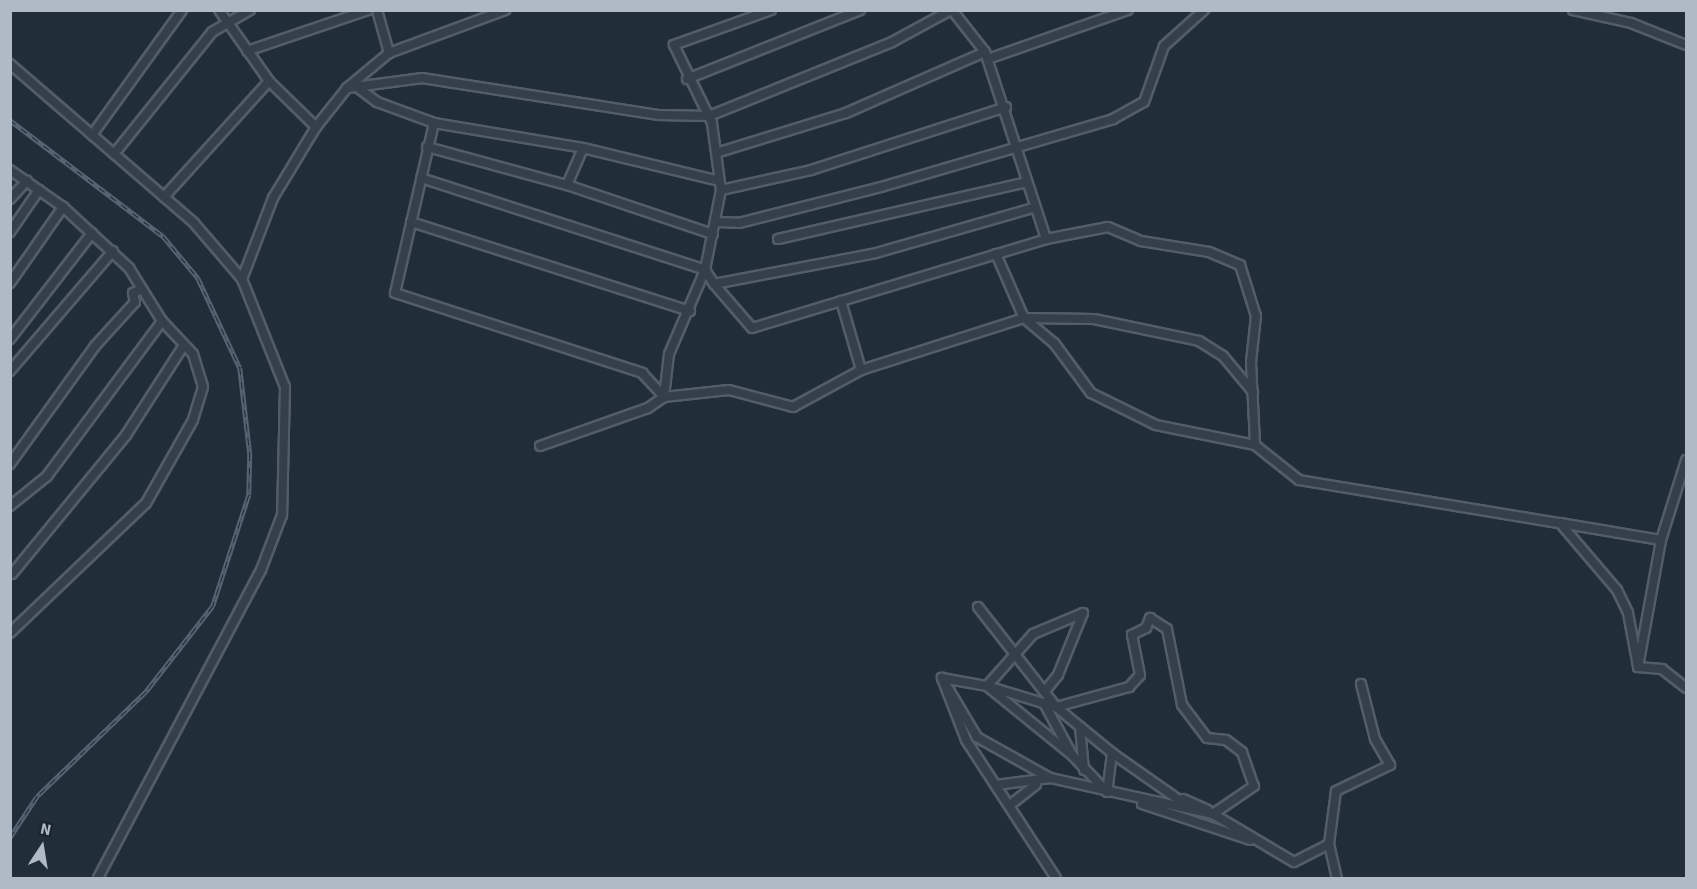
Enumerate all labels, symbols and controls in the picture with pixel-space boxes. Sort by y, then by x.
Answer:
north arrow [12,817,72,877]
text: N [38,818,53,841]

